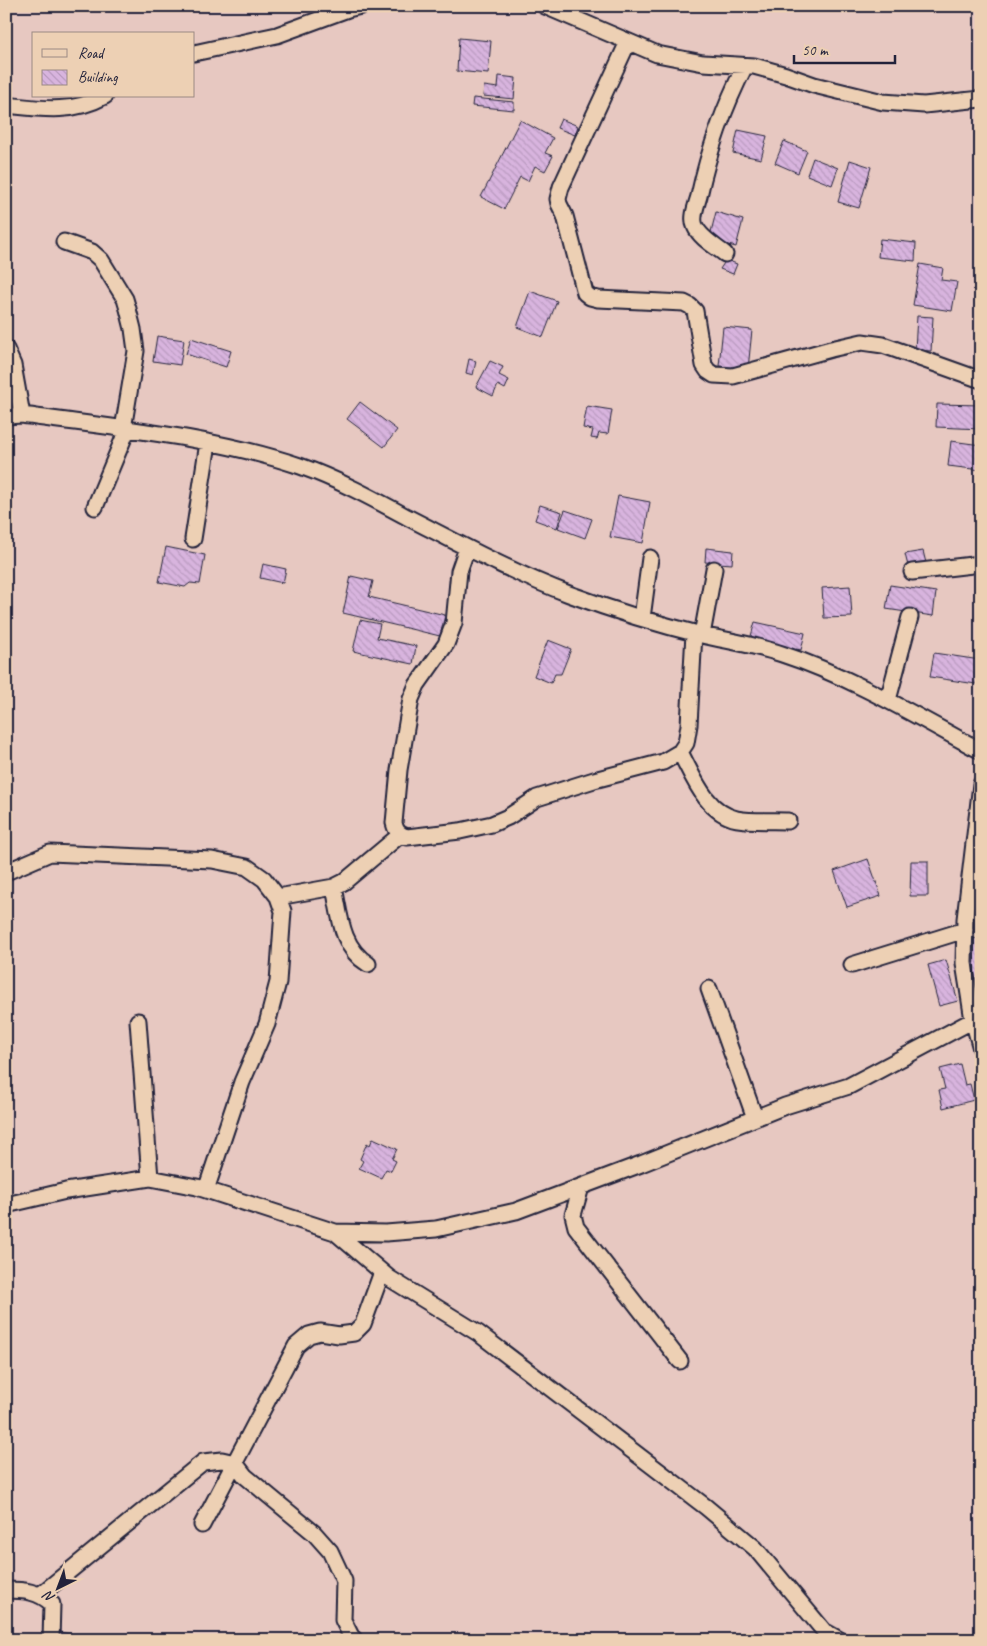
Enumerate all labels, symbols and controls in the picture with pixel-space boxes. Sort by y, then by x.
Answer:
legend [32,32,195,98]
scale bar [794,32,896,64]
text: 50 m [802,41,829,60]
text: Road [78,44,105,63]
text: Building [78,68,118,87]
north arrow [32,1564,82,1614]
text: N [39,1587,59,1607]

